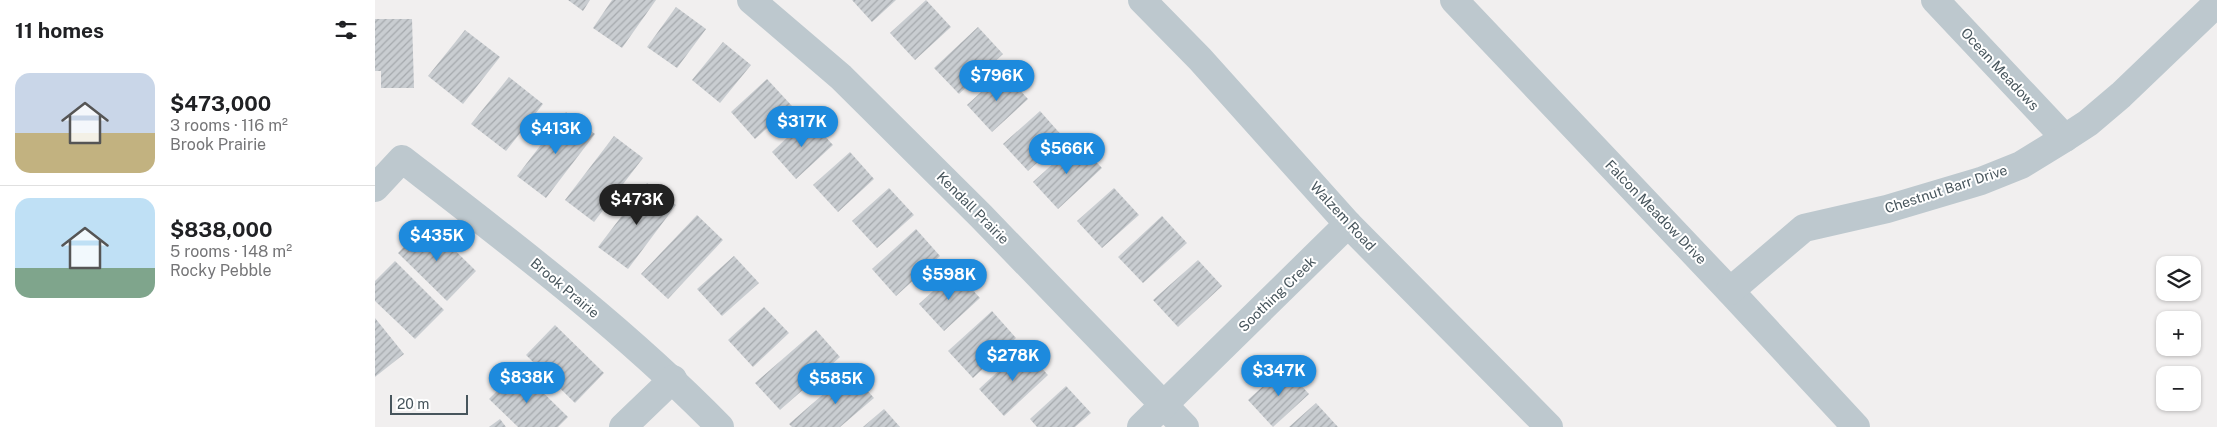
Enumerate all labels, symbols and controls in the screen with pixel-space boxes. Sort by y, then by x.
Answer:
icon: filters [332,16,360,44]
text: 11 homes [15,18,104,43]
street label: Ocean Meadows [1958,25,2042,113]
pin: $796K [962,59,1032,102]
text: $796K [970,66,1024,85]
text: $473,000 [170,91,271,116]
icon: home [55,93,115,153]
pin: $317K [767,106,837,148]
pin: $413K [521,112,591,155]
text: $317K [777,112,827,131]
text: 3 rooms · 116 m² [170,116,288,135]
text: $413K [531,119,581,138]
pin: $566K [1032,132,1102,175]
text: Brook Prairie [170,135,266,154]
text: $566K [1040,139,1094,158]
street label: Falcon Meadow Drive [1602,157,1710,267]
street label: Chestnut Barr Drive [1883,162,2009,216]
street label: Kendall Prairie [934,169,1012,247]
street label: Walzem Road [1307,178,1379,254]
pin: $473K [602,184,672,226]
text: $473K [610,190,664,209]
text: $838,000 [170,217,273,242]
icon: home [55,218,115,278]
pin: $435K [402,220,472,262]
text: $435K [410,226,464,245]
text: 5 rooms · 148 m² [170,242,292,261]
street label: Soothing Creek [1235,253,1319,335]
street label: Brook Prairie [528,255,602,321]
map controls [2156,256,2201,411]
button: layers [2156,256,2201,301]
pin: $598K [914,258,984,301]
text: Rocky Pebble [170,261,272,280]
text: $598K [922,265,976,284]
button: + [2156,311,2201,356]
pin: $278K [978,340,1048,382]
text: $278K [986,346,1040,365]
pin: $347K [1244,354,1314,397]
text: $347K [1252,361,1306,380]
pin: $838K [492,362,562,404]
pin: $585K [801,362,871,405]
button: − [2156,366,2201,411]
text: $838K [500,368,554,387]
text: $585K [809,369,863,388]
scale bar [390,392,467,415]
text: 20 m [397,396,429,412]

